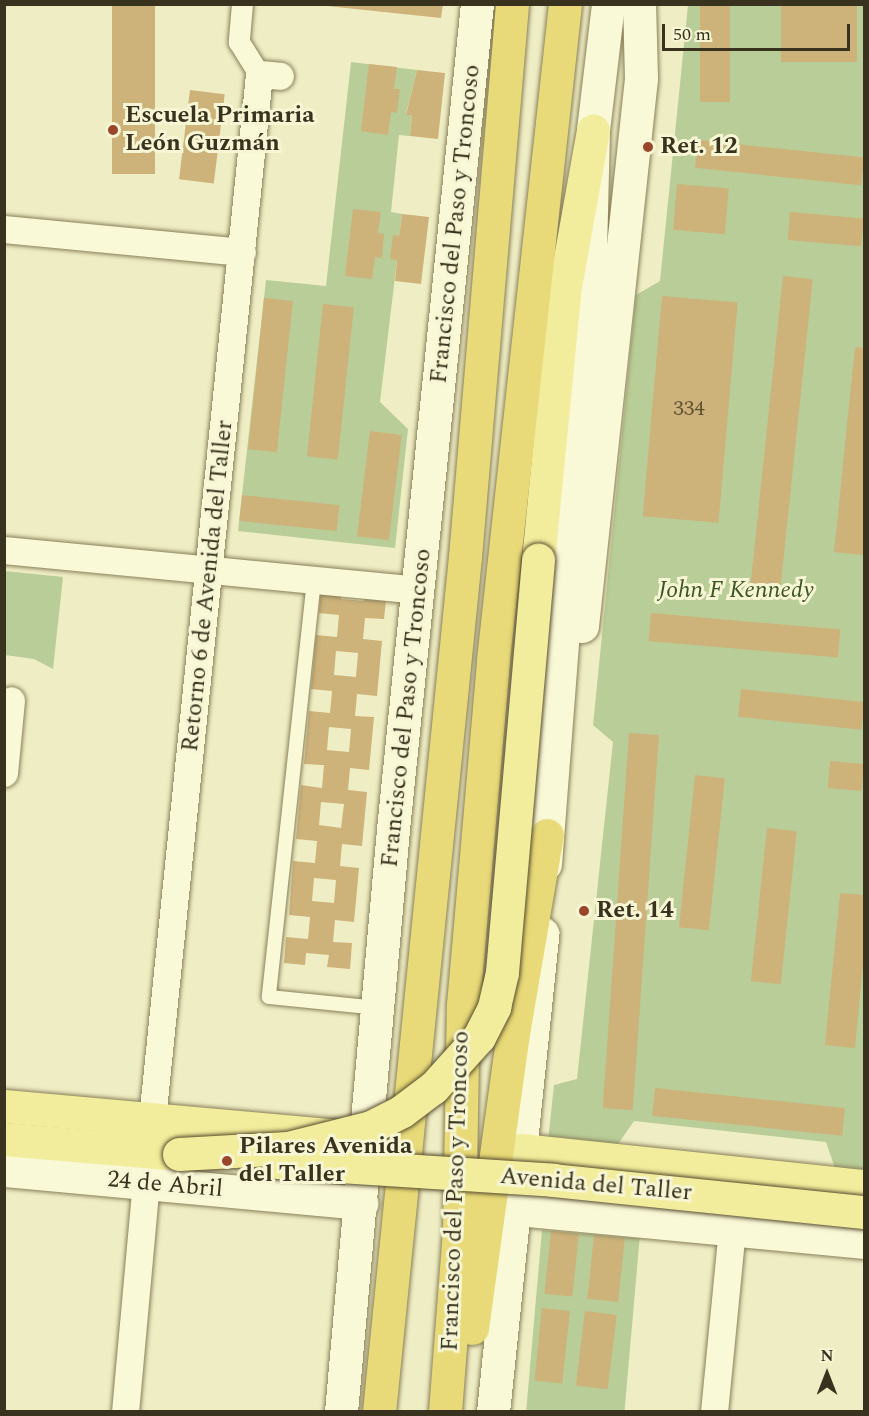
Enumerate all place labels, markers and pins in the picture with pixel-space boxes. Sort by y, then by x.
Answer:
place label: Escuela Primaria León Guzmán [125,102,315,158]
marker: Escuela Primaria León Guzmán [106,123,120,137]
place label: Ret. 12 [660,133,738,161]
marker: Ret. 12 [641,140,655,154]
place label: Ret. 14 [596,897,674,925]
marker: Ret. 14 [577,904,591,918]
place label: Pilares Avenida del Taller [239,1133,412,1189]
marker: Pilares Avenida del Taller [220,1154,234,1168]

